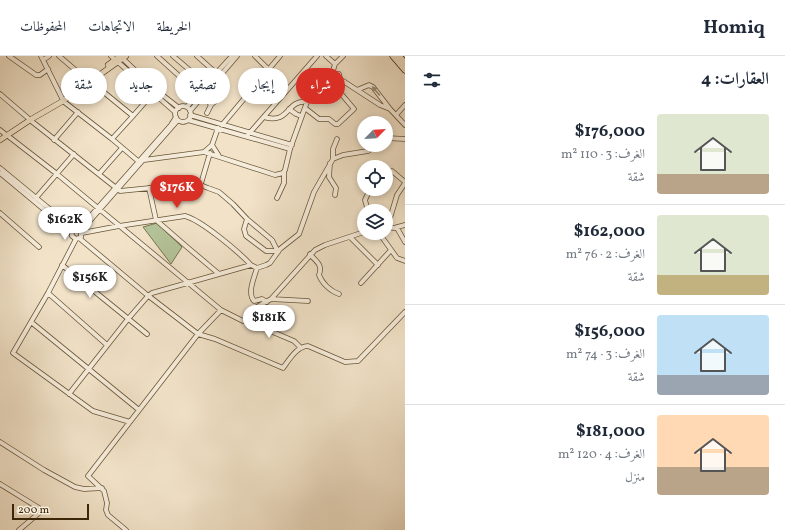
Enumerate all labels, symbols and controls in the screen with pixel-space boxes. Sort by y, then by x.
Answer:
text: Homiq [703,15,765,41]
text: المحفوظات [20,18,66,37]
text: الاتجاهات [88,18,135,37]
text: الخريطة [157,18,191,37]
chip: شقة [61,68,107,104]
chip: جديد [115,68,167,104]
chip: تصفية [175,68,230,104]
chip: إيجار [238,68,288,104]
chip: شراء [296,68,345,104]
text: العقارات: 4 [701,68,769,91]
icon: filters [421,69,443,91]
one-way arrow [372,86,381,96]
north arrow [357,116,393,152]
map controls [357,116,393,240]
text: $176,000 [575,120,645,143]
icon: home [689,130,737,178]
text: الغرف: 3 · 110 m² [561,146,645,164]
button: locate [357,160,393,196]
text: شقة [628,169,645,187]
pin: $176K [149,175,205,209]
text: $176K [159,179,195,197]
button: layers [357,204,393,240]
pin: $162K [37,207,93,241]
text: $162K [47,211,83,229]
text: $162,000 [574,220,645,243]
icon: home [689,231,737,279]
text: الغرف: 2 · 76 m² [566,246,645,264]
pin: $156K [62,265,118,299]
text: $156K [72,269,108,287]
text: شقة [628,269,645,287]
pin: $181K [241,305,297,339]
text: $181K [252,309,286,327]
text: $156,000 [575,320,645,343]
icon: home [689,331,737,379]
text: الغرف: 3 · 74 m² [566,346,645,364]
text: شقة [628,369,645,387]
text: $181,000 [576,420,645,443]
icon: home [689,431,737,479]
text: الغرف: 4 · 120 m² [558,446,645,464]
text: منزل [625,469,645,487]
scale bar [12,502,89,521]
text: 200 m [18,503,49,518]

